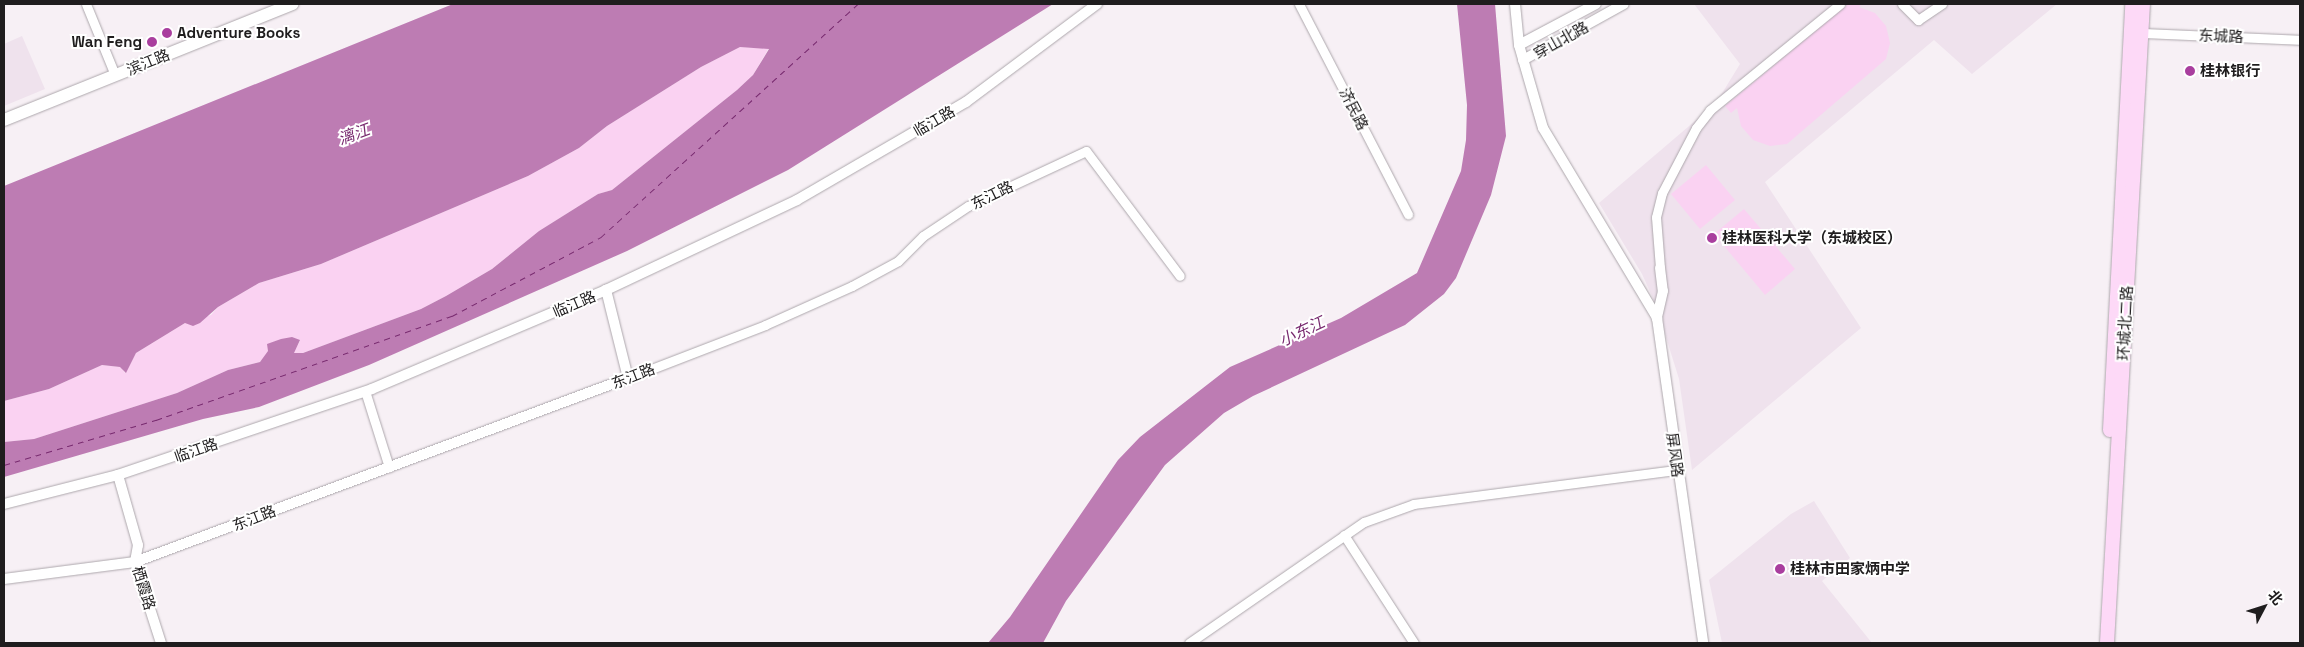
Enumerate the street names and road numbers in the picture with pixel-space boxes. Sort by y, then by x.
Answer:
street label: 穿山北路 [1530,18,1592,62]
street label: 东城路 [2198,26,2244,46]
street label: 滨江路 [124,45,172,79]
street label: 济民路 [1336,85,1372,133]
street label: 临江路 [910,102,958,140]
street label: 东江路 [968,177,1016,213]
street label: 环城北二路 [2114,285,2136,361]
street label: 临江路 [550,287,598,321]
street label: 东江路 [609,360,657,392]
street label: 屏风路 [1663,431,1687,479]
street label: 临江路 [172,434,220,466]
street label: 东江路 [230,502,278,534]
street label: 栖霞路 [129,564,159,612]

